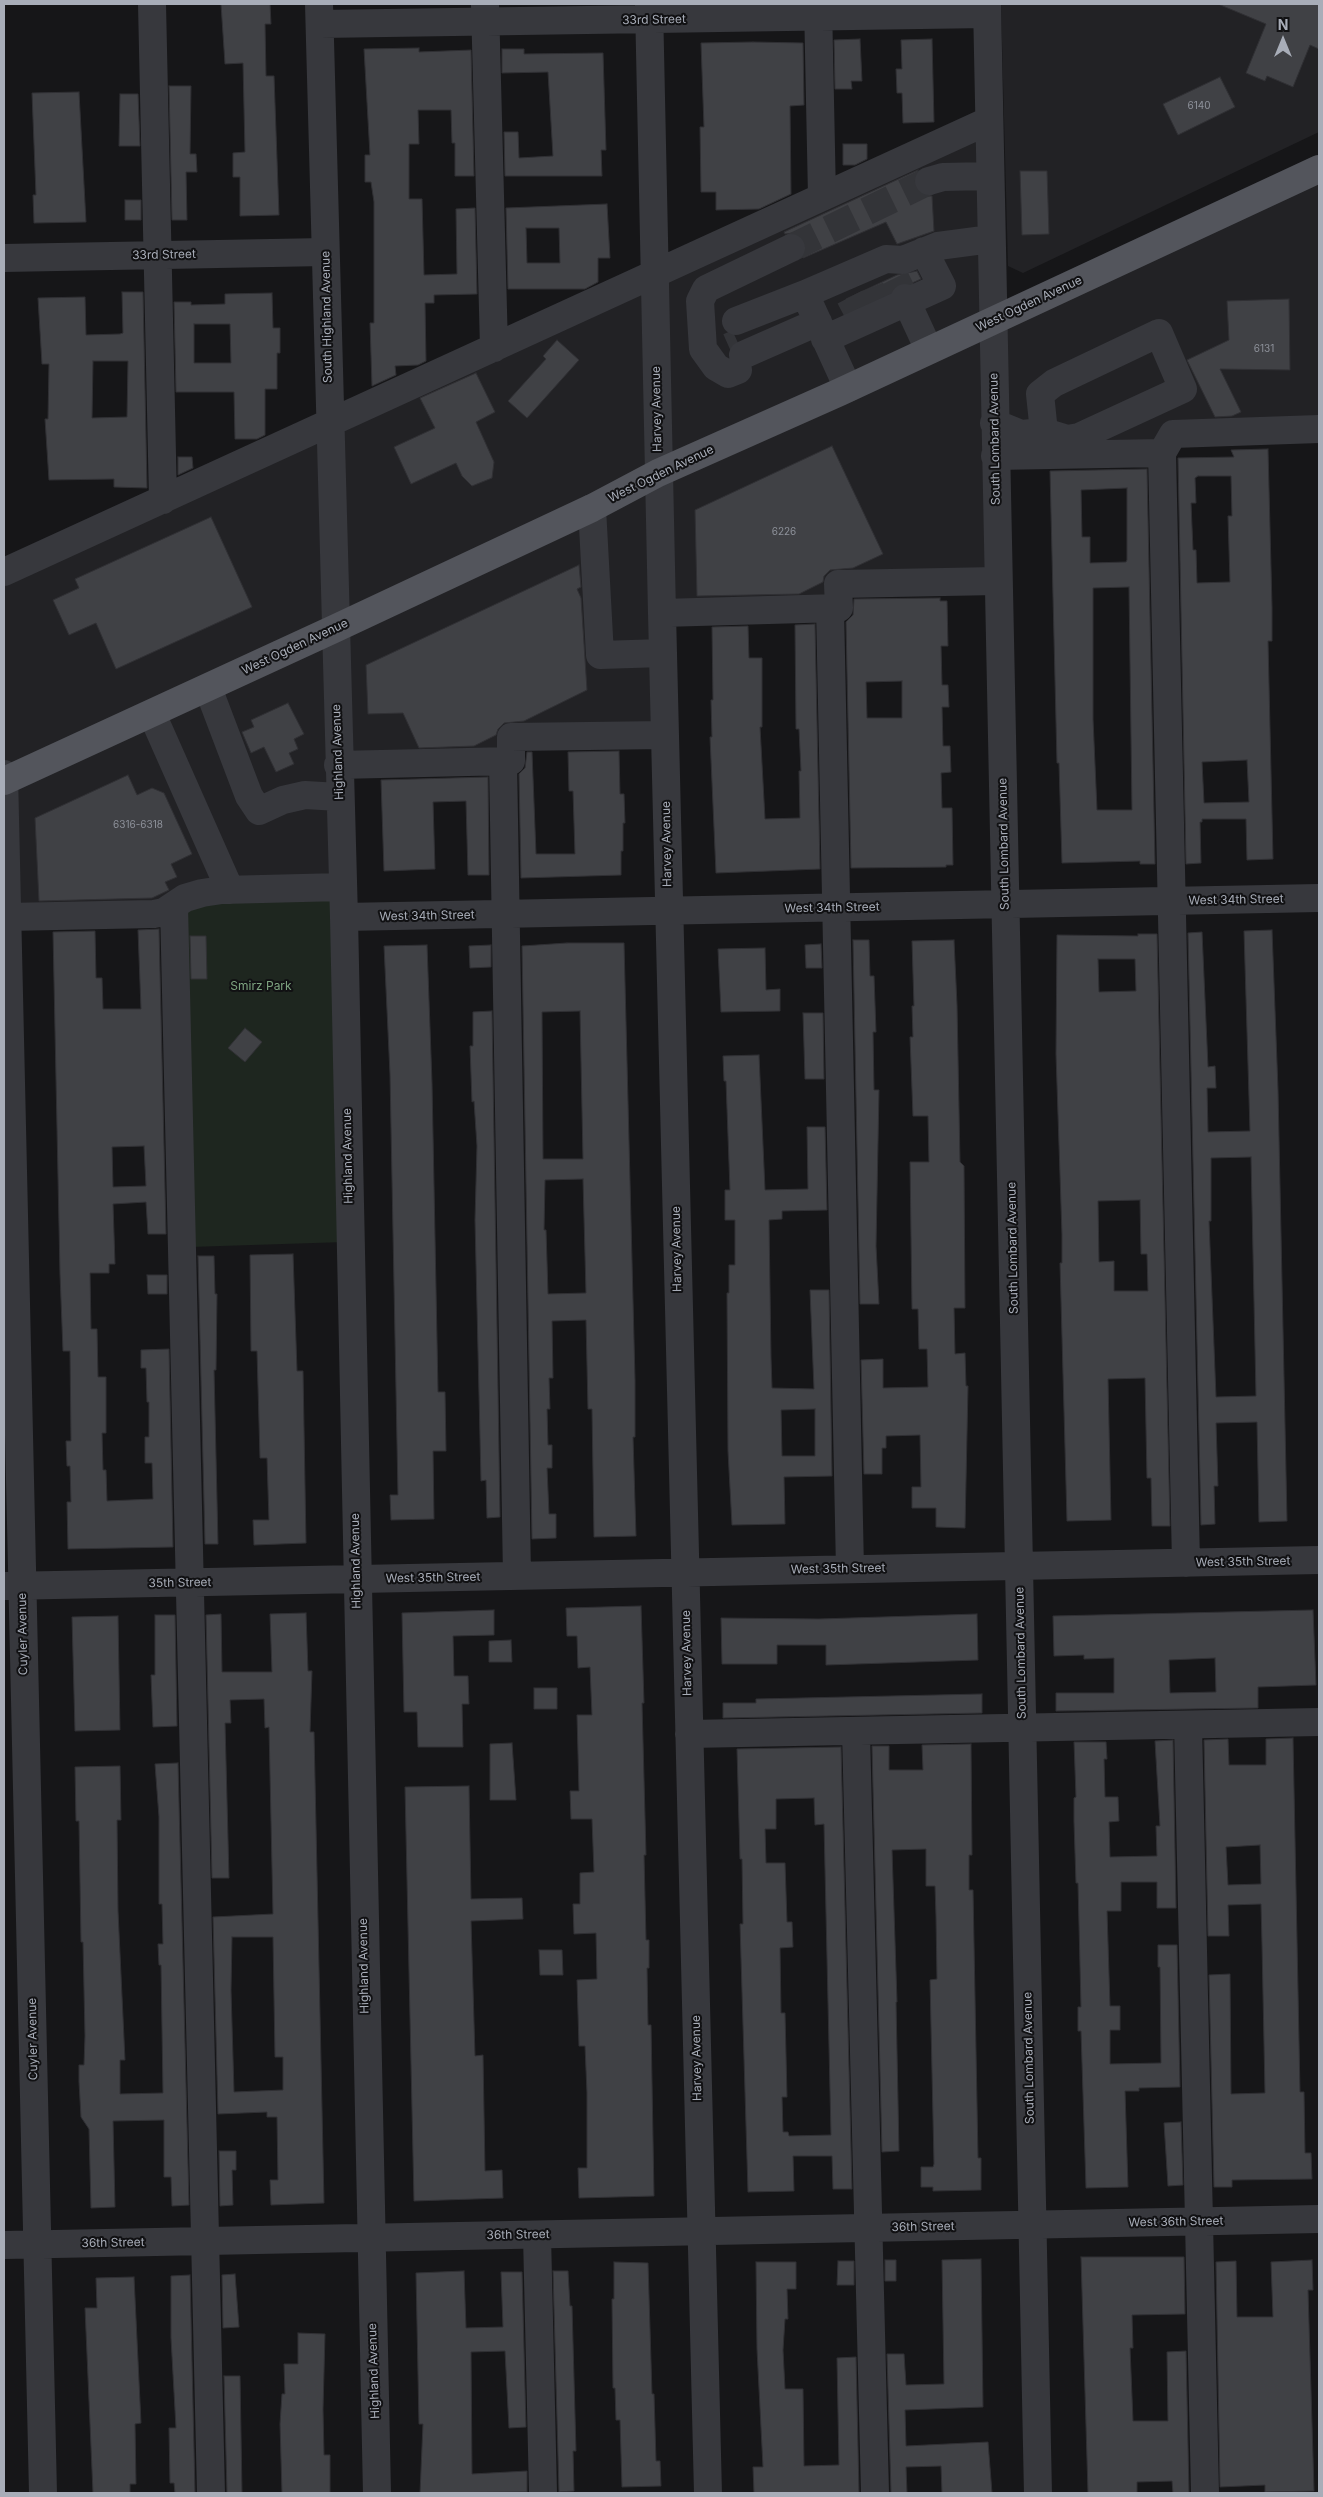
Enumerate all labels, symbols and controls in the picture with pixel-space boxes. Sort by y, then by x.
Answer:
street label: 33rd Street [622,12,686,28]
north arrow [1258,15,1308,65]
text: N [1278,16,1288,33]
house number: 6140 [1187,100,1211,112]
street label: 33rd Street [132,247,196,263]
street label: South Highland Avenue [319,251,335,383]
street label: West Ogden Avenue [974,273,1084,335]
house number: 6131 [1254,343,1274,355]
street label: Harvey Avenue [649,366,665,452]
street label: South Lombard Avenue [987,373,1003,505]
street label: West Ogden Avenue [606,442,716,506]
house number: 6226 [772,526,796,538]
street label: West Ogden Avenue [240,616,350,678]
street label: Highland Avenue [329,704,347,800]
street label: South Lombard Avenue [996,778,1012,910]
street label: Harvey Avenue [659,801,675,887]
house number: 6316-6318 [113,819,163,831]
street label: West 34th Street [1188,892,1284,908]
street label: West 34th Street [784,900,880,916]
street label: West 34th Street [379,908,475,924]
park label: Smirz Park [230,979,292,993]
street label: Highland Avenue [340,1108,356,1204]
street label: South Lombard Avenue [1005,1182,1021,1314]
street label: Harvey Avenue [669,1206,685,1292]
street label: Highland Avenue [348,1513,364,1609]
street label: West 35th Street [1195,1554,1291,1570]
street label: West 35th Street [790,1561,886,1577]
street label: West 35th Street [385,1570,481,1586]
street label: 35th Street [148,1575,212,1591]
street label: South Lombard Avenue [1013,1587,1029,1719]
street label: Cuyler Avenue [15,1593,31,1675]
street label: Harvey Avenue [679,1610,695,1696]
street label: Highland Avenue [356,1918,372,2014]
street label: South Lombard Avenue [1021,1992,1037,2124]
street label: Cuyler Avenue [25,1998,41,2080]
street label: Harvey Avenue [689,2015,705,2101]
street label: West 36th Street [1128,2214,1224,2230]
street label: 36th Street [891,2219,955,2235]
street label: 36th Street [486,2227,550,2243]
street label: 36th Street [81,2235,145,2251]
street label: Highland Avenue [365,2323,383,2419]

